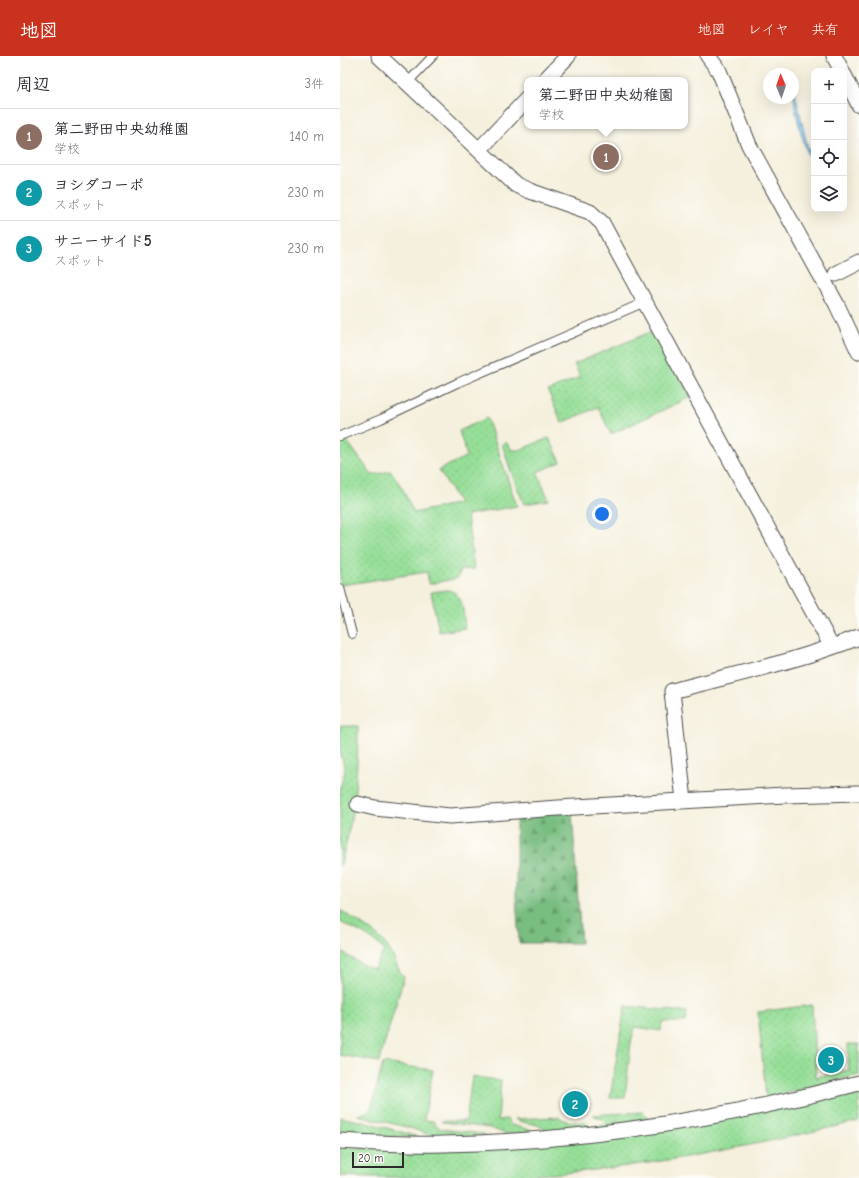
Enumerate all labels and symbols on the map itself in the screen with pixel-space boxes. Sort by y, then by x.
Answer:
north arrow [763,68,799,104]
pin: 1 [593,142,619,172]
your location [592,504,612,524]
pin: 3 [818,1045,844,1075]
pin: 2 [562,1089,588,1119]
scale bar [352,1150,404,1169]

